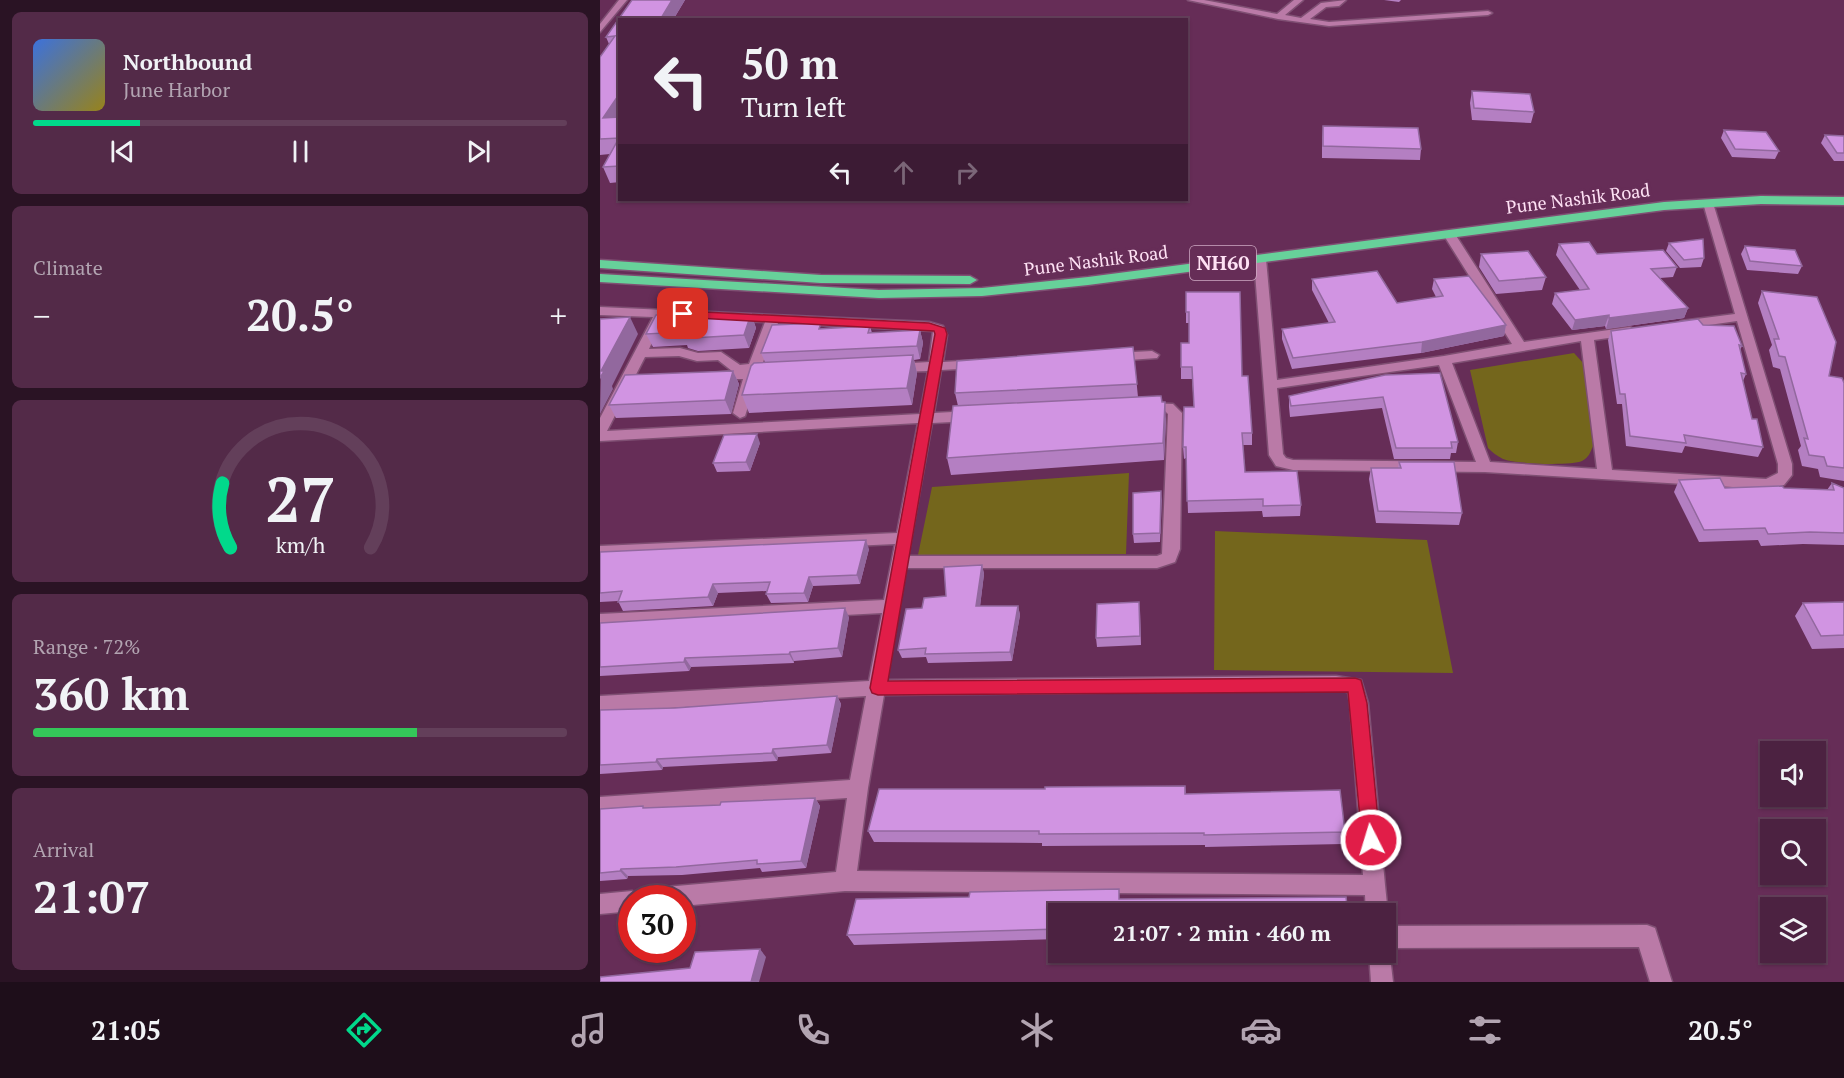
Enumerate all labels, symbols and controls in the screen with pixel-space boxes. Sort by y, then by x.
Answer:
text: 50 m [741,35,839,91]
icon: left [642,42,720,120]
text: Northbound [123,47,252,76]
text: June Harbor [123,76,230,103]
text: Turn left [741,89,846,125]
icon: previous [106,135,139,168]
icon: pause [284,135,317,168]
icon: next [462,135,495,168]
icon: left [824,156,857,189]
icon: ahead [887,156,920,189]
icon: right [950,156,983,189]
street label: Pune Nashik Road [1504,177,1651,219]
street label: Pune Nashik Road [1022,239,1169,281]
road number: NH60 [1190,246,1256,280]
text: Climate [33,254,103,281]
text: 20.5° [246,284,354,344]
pin [657,288,708,339]
text: − [33,294,51,337]
text: + [549,294,567,337]
icon: arrive [666,297,699,330]
text: 27 [265,457,335,540]
text: km/h [275,531,325,559]
text: Range · 72% [33,633,140,660]
text: 360 km [33,663,189,723]
map controls [1760,741,1826,963]
button: sound [1760,741,1826,807]
position arrow [1339,808,1403,872]
button: search [1760,819,1826,885]
text: Arrival [33,836,94,863]
text: 21:07 [33,866,150,926]
speed limit sign: 30 [618,885,696,963]
button: layers [1760,897,1826,963]
text: 21:07 · 2 min · 460 m [1113,918,1331,947]
icon: directions [343,1009,385,1051]
icon: music [568,1009,610,1051]
icon: phone [792,1009,834,1051]
icon: climate [1016,1009,1058,1051]
icon: car [1240,1009,1282,1051]
icon: filters [1464,1009,1506,1051]
text: 21:05 [91,1012,161,1048]
text: 20.5° [1688,1012,1753,1048]

